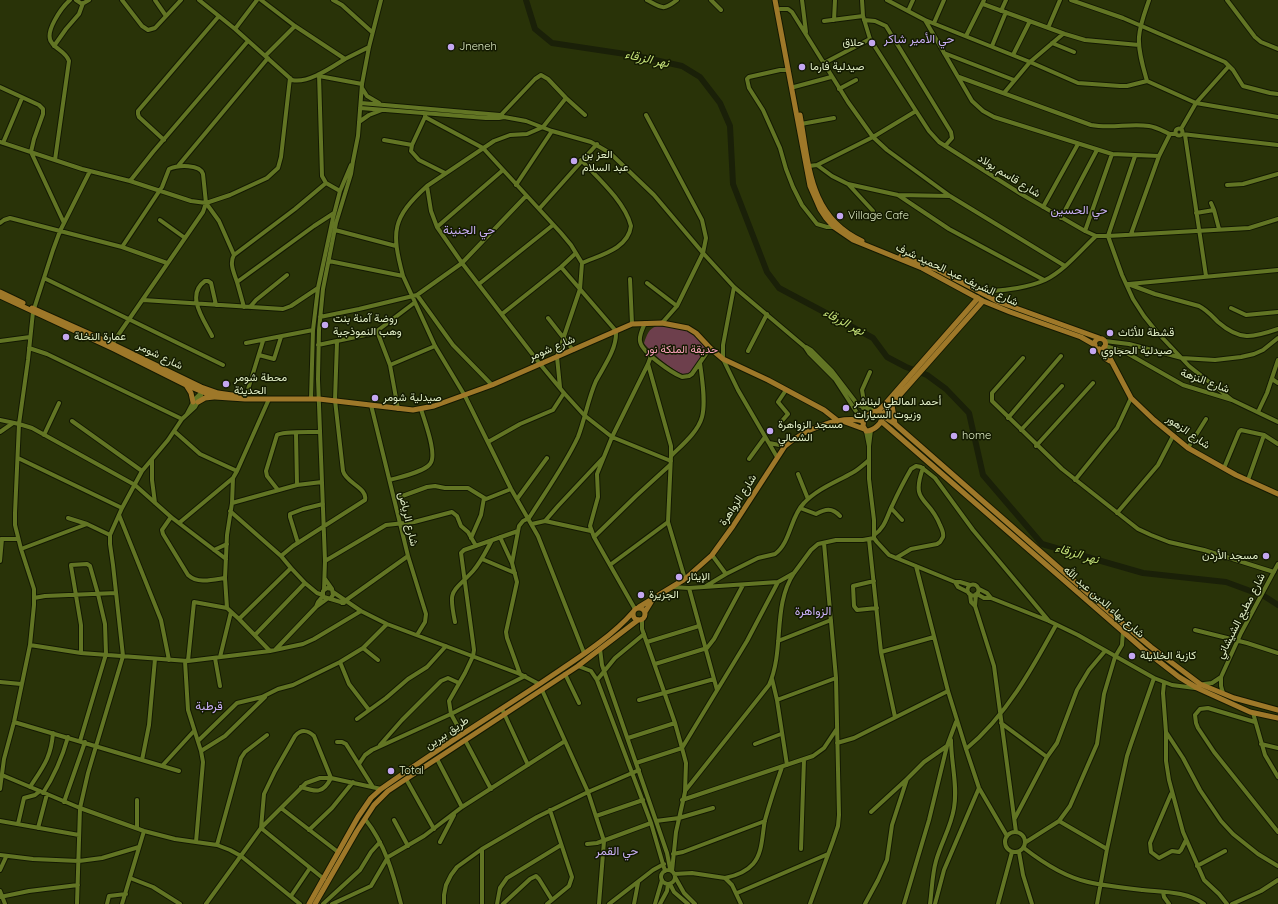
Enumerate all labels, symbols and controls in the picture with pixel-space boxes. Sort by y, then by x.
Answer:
district label: حي الأمير شاكر [884,32,954,46]
place label: حلاق [842,36,864,50]
marker: حلاق [867,38,877,48]
place label: Jneneh [459,40,497,54]
marker: Jneneh [446,42,456,52]
water label: نهر الزرقاء [624,47,670,71]
place label: صيدلية فارما [810,60,864,74]
marker: صيدلية فارما [797,62,807,72]
place label: العز بن عبد السلام [582,148,629,174]
street label: شارع قاسم بولاد [975,152,1043,200]
marker: العز بن عبد السلام [569,156,579,166]
district label: حي الحسين [1050,203,1108,217]
place label: Village Cafe [848,209,909,223]
marker: Village Cafe [835,211,845,221]
district label: حي الجنينة [443,223,495,237]
street label: شارع الشريف عبد الحميد شرف [894,241,1020,309]
water label: نهر الزرقاء [821,305,867,339]
place label: روضة آمنة بنت وهب النموذجية [333,312,402,338]
marker: روضة آمنة بنت وهب النموذجية [320,320,330,330]
place label: قشطة للأثاث [1118,326,1174,340]
marker: قشطة للأثاث [1105,328,1115,338]
place label: عمارة النخلة [74,330,126,344]
marker: عمارة النخلة [61,332,71,342]
street label: شارع شومر [527,332,577,364]
street label: شارع شومر [135,339,185,373]
park label: حديقة الملكة نور [646,343,718,357]
place label: صيدلية الحجاوي [1101,344,1172,358]
marker: صيدلية الحجاوي [1088,346,1098,356]
street label: شارع النزهة [1179,366,1231,396]
place label: محطة شومر الحديثة [234,371,287,397]
marker: محطة شومر الحديثة [221,379,231,389]
place label: صيدلية شومر [383,391,442,405]
marker: صيدلية شومر [370,393,380,403]
place label: أحمد المالطي لبناشر وزيوت السيارات [854,395,941,421]
marker: أحمد المالطي لبناشر وزيوت السيارات [841,403,851,413]
street label: شارع الزهور [1164,412,1212,452]
place label: مسجد الزواهرة الشمالي [778,418,843,444]
marker: مسجد الزواهرة الشمالي [765,426,775,436]
place label: home [962,429,991,443]
marker: home [949,431,959,441]
street label: شارع الزواهرة [717,472,759,528]
street label: شارع الرياض [395,491,421,547]
water label: نهر الزرقاء [1053,541,1101,567]
place label: مسجد الأردن [1202,549,1258,563]
marker: مسجد الأردن [1261,551,1271,561]
street label: شارع بهاء الدين عبد الله [1061,563,1147,641]
place label: الإيثار [687,570,710,584]
street label: شارع مطيع الشيشاني [1214,571,1268,661]
marker: الإيثار [674,572,684,582]
place label: الجزيرة [649,588,679,602]
marker: الجزيرة [636,590,646,600]
district label: الزواهرة [795,604,831,618]
place label: كازية الخلايلة [1140,649,1196,663]
marker: كازية الخلايلة [1127,651,1137,661]
district label: قرطبة [195,699,223,713]
street label: طريق بيرين [423,714,471,752]
place label: Total [399,764,424,778]
marker: Total [386,766,396,776]
district label: حي القمر [596,844,638,858]

